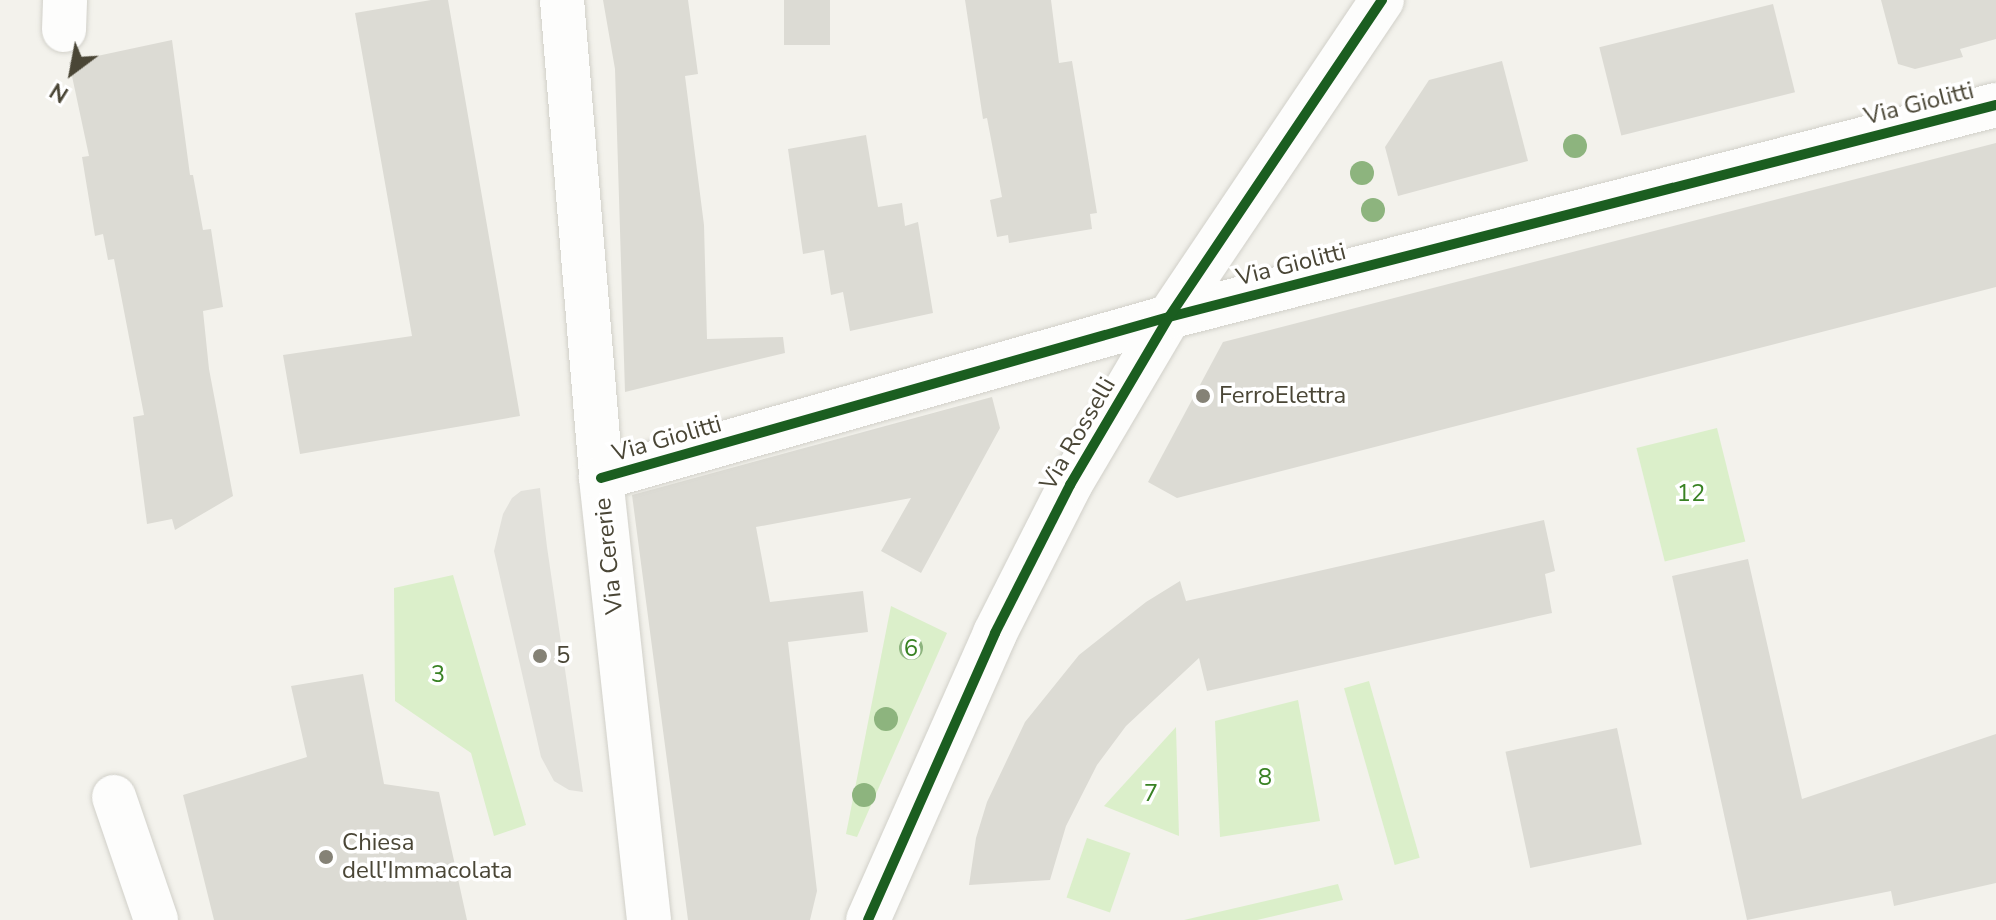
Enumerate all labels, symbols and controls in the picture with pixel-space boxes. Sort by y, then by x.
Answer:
north arrow [32,32,112,112]
text: N [44,75,74,109]
street label: Via Giolitti [1861,76,1977,132]
street label: Via Giolitti [1233,237,1349,293]
street label: Via Rosselli [1034,372,1122,496]
place label: FerroElettra [1219,382,1346,410]
marker: FerroElettra [1194,387,1212,405]
street label: Via Giolitti [609,410,725,468]
park label: 12 [1677,480,1705,508]
street label: Via Cererie [589,496,629,616]
park label: 6 [904,635,918,663]
place label: 5 [556,642,570,670]
marker: 5 [531,647,549,665]
park label: 3 [431,661,445,689]
park label: 8 [1258,764,1272,792]
park label: 7 [1144,780,1158,808]
place label: Chiesa dell'Immacolata [342,829,512,885]
marker: Chiesa dell'Immacolata [317,848,335,866]

